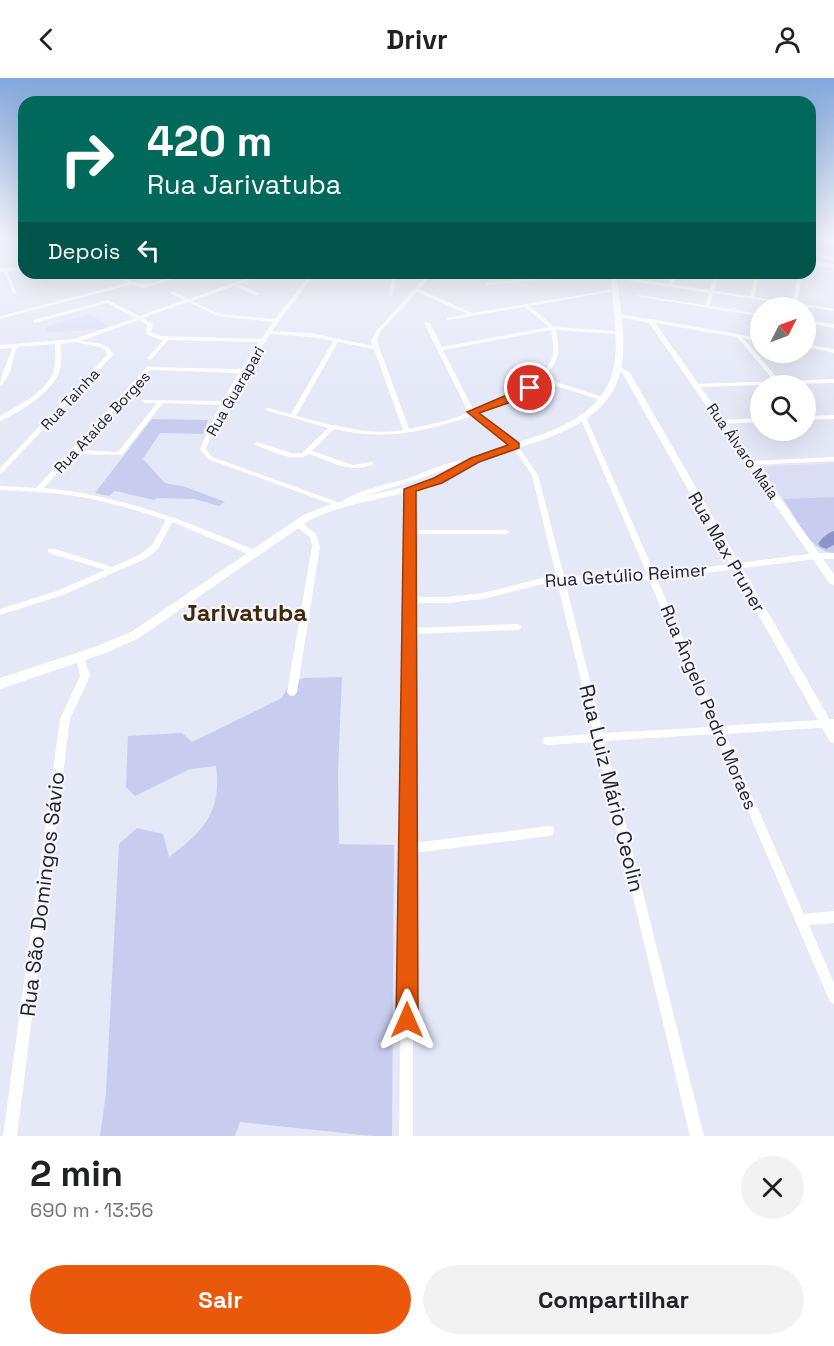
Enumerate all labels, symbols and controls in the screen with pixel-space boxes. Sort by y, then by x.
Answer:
text: Drivr [386,22,448,57]
icon: back [30,23,63,56]
icon: person [771,23,804,56]
text: 420 m [147,115,272,168]
icon: right [48,120,126,198]
text: Rua Jarivatuba [147,167,341,202]
icon: left [132,234,165,267]
text: Depois [48,237,120,265]
north arrow [750,297,816,363]
map controls [750,297,816,441]
street label: Rua Guarapari [202,343,268,439]
pin [504,362,555,413]
street label: Rua Tainha [37,364,104,434]
street label: Rua Ataíde Borges [50,367,154,477]
icon: arrive [513,371,546,404]
button: search [750,375,816,441]
street label: Rua Álvaro Maia [703,399,783,503]
street label: Rua Max Pruner [683,488,771,617]
street label: Rua Getúlio Reimer [544,558,708,592]
district label: Jarivatuba [183,597,307,628]
street label: Rua Ângelo Pedro Moraes [655,601,763,813]
street label: Rua Luiz Mário Ceolin [573,681,651,895]
street label: Rua São Domingos Sávio [14,770,70,1018]
position arrow [375,988,439,1052]
text: 2 min [30,1151,123,1197]
button: close [741,1156,804,1219]
text: 690 m · 13:56 [30,1197,153,1223]
button: Sair [30,1265,411,1334]
button: Compartilhar [423,1265,804,1334]

